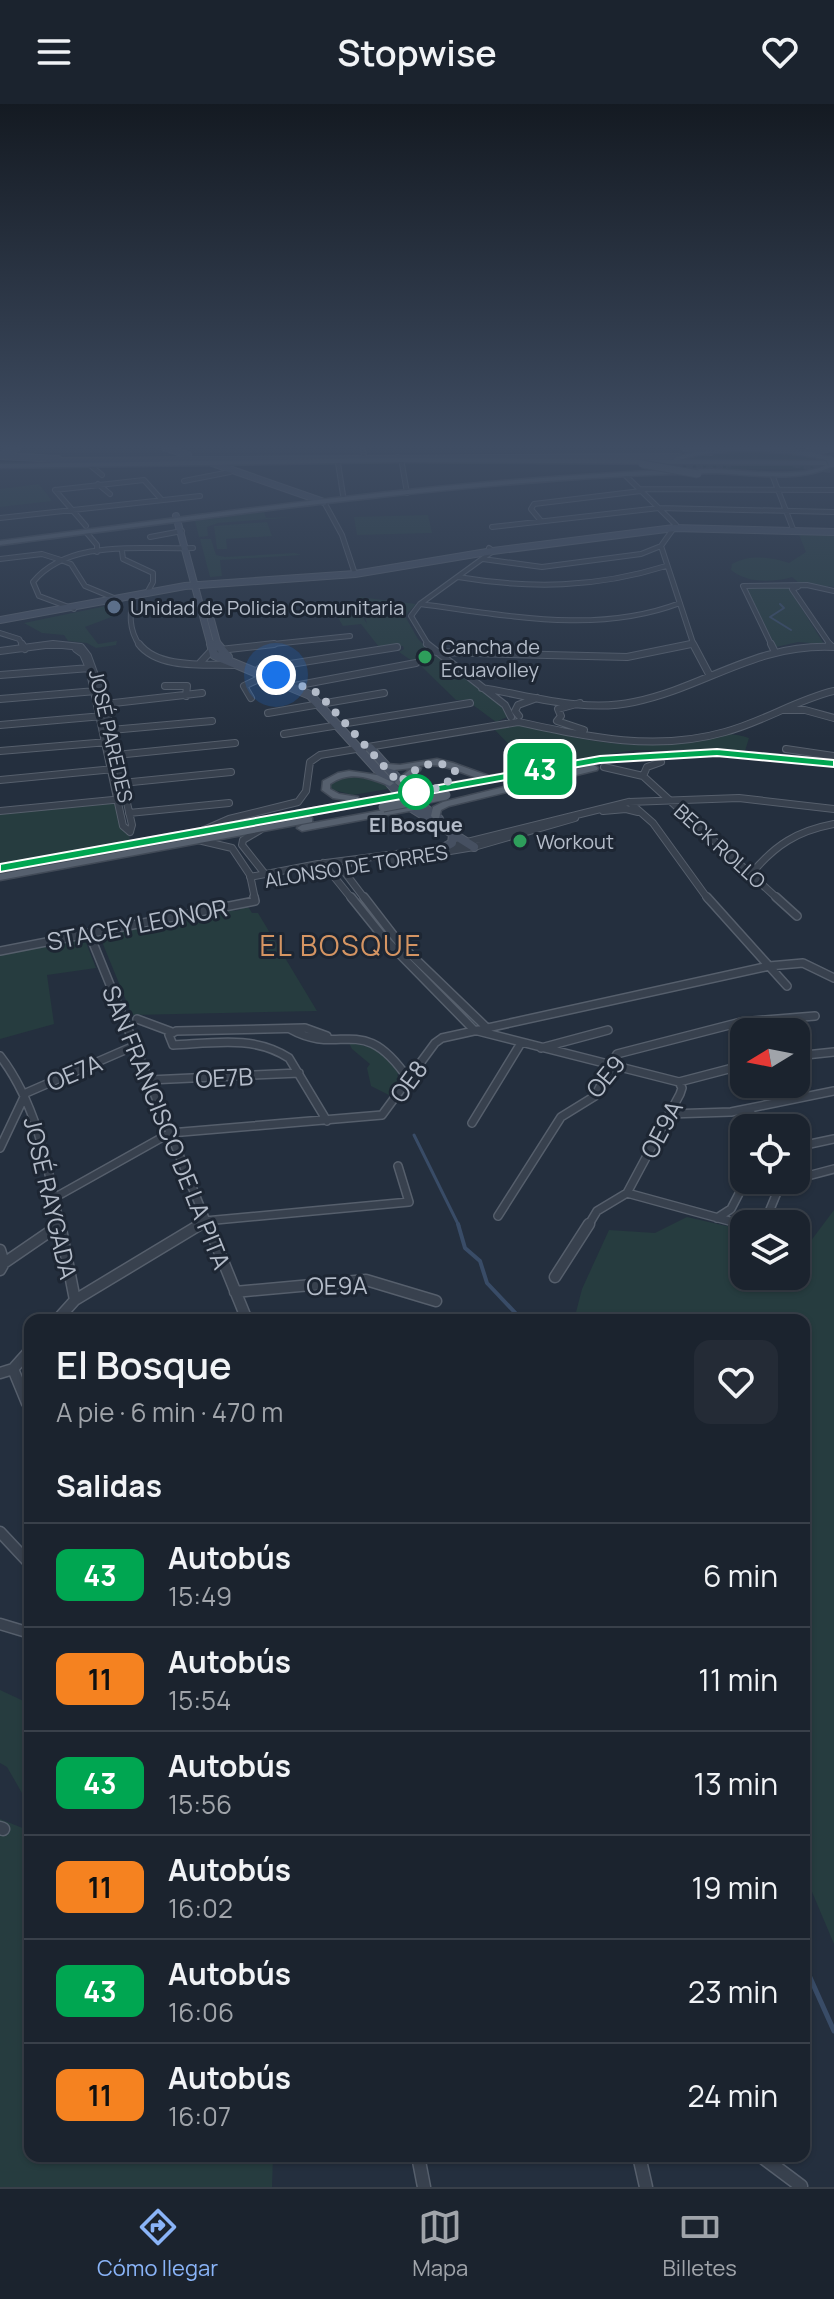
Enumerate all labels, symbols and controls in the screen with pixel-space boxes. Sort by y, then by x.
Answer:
text: Stopwise [337,28,497,77]
icon: menu [32,30,76,74]
icon: heart [758,30,802,74]
place label: Unidad de Policia Comunitaria [130,594,404,621]
marker: Unidad de Policia Comunitaria [105,598,123,616]
place label: Cancha de Ecuavolley [441,633,540,683]
marker: Cancha de Ecuavolley [416,648,434,666]
your location [256,655,296,695]
street label: JOSÉ PAREDES [83,667,139,805]
line badge: 43 [504,743,576,795]
text: 43 [523,750,557,788]
marker: El Bosque [399,775,433,809]
street label: BECK ROLLO [668,798,772,894]
place label: El Bosque [369,811,463,838]
place label: Workout [536,828,614,855]
marker: Workout [511,832,529,850]
street label: ALONSO DE TORRES [262,838,450,894]
street label: STACEY LEONOR [44,890,230,958]
district label: EL BOSQUE [259,926,423,964]
street label: SAN FRANCISCO DE LA PITA [95,980,239,1274]
north arrow [730,1018,810,1098]
map controls [730,1018,810,1290]
street label: OE7A [41,1046,107,1098]
street label: OE9 [578,1048,632,1104]
street label: OE8 [381,1053,435,1109]
street label: OE7B [194,1059,254,1095]
street label: OE9A [632,1094,690,1164]
street label: JOSÉ RAYGADA [16,1114,86,1282]
button: locate [730,1114,810,1194]
button: layers [730,1210,810,1290]
street label: OE9A [306,1268,368,1302]
text: El Bosque [56,1338,232,1390]
button: heart [694,1340,778,1424]
text: A pie · 6 min · 470 m [56,1394,283,1430]
text: Salidas [56,1465,162,1506]
text: Autobús [168,1537,291,1578]
text: 6 min [703,1555,778,1596]
text: 43 [83,1556,117,1594]
text: 15:49 [168,1578,232,1614]
text: Autobús [168,1641,291,1682]
text: 11 min [698,1659,778,1700]
text: 11 [88,1660,112,1698]
text: 15:54 [168,1682,231,1718]
text: Autobús [168,1745,291,1786]
text: 13 min [693,1763,778,1804]
text: 43 [83,1764,117,1802]
text: 15:56 [168,1786,232,1822]
text: Autobús [168,1849,291,1890]
text: 19 min [691,1867,778,1908]
text: 11 [88,1868,112,1906]
text: 16:02 [168,1890,233,1926]
text: Autobús [168,1953,291,1994]
text: 23 min [688,1971,778,2012]
text: 43 [83,1972,117,2010]
text: 16:06 [168,1994,234,2030]
text: Autobús [168,2057,291,2098]
text: 24 min [688,2075,778,2116]
text: 11 [88,2076,112,2114]
text: 16:07 [168,2098,231,2134]
tab: Cómo llegar [97,2205,218,2283]
tab: Mapa [412,2205,468,2283]
tab: Billetes [662,2205,737,2283]

